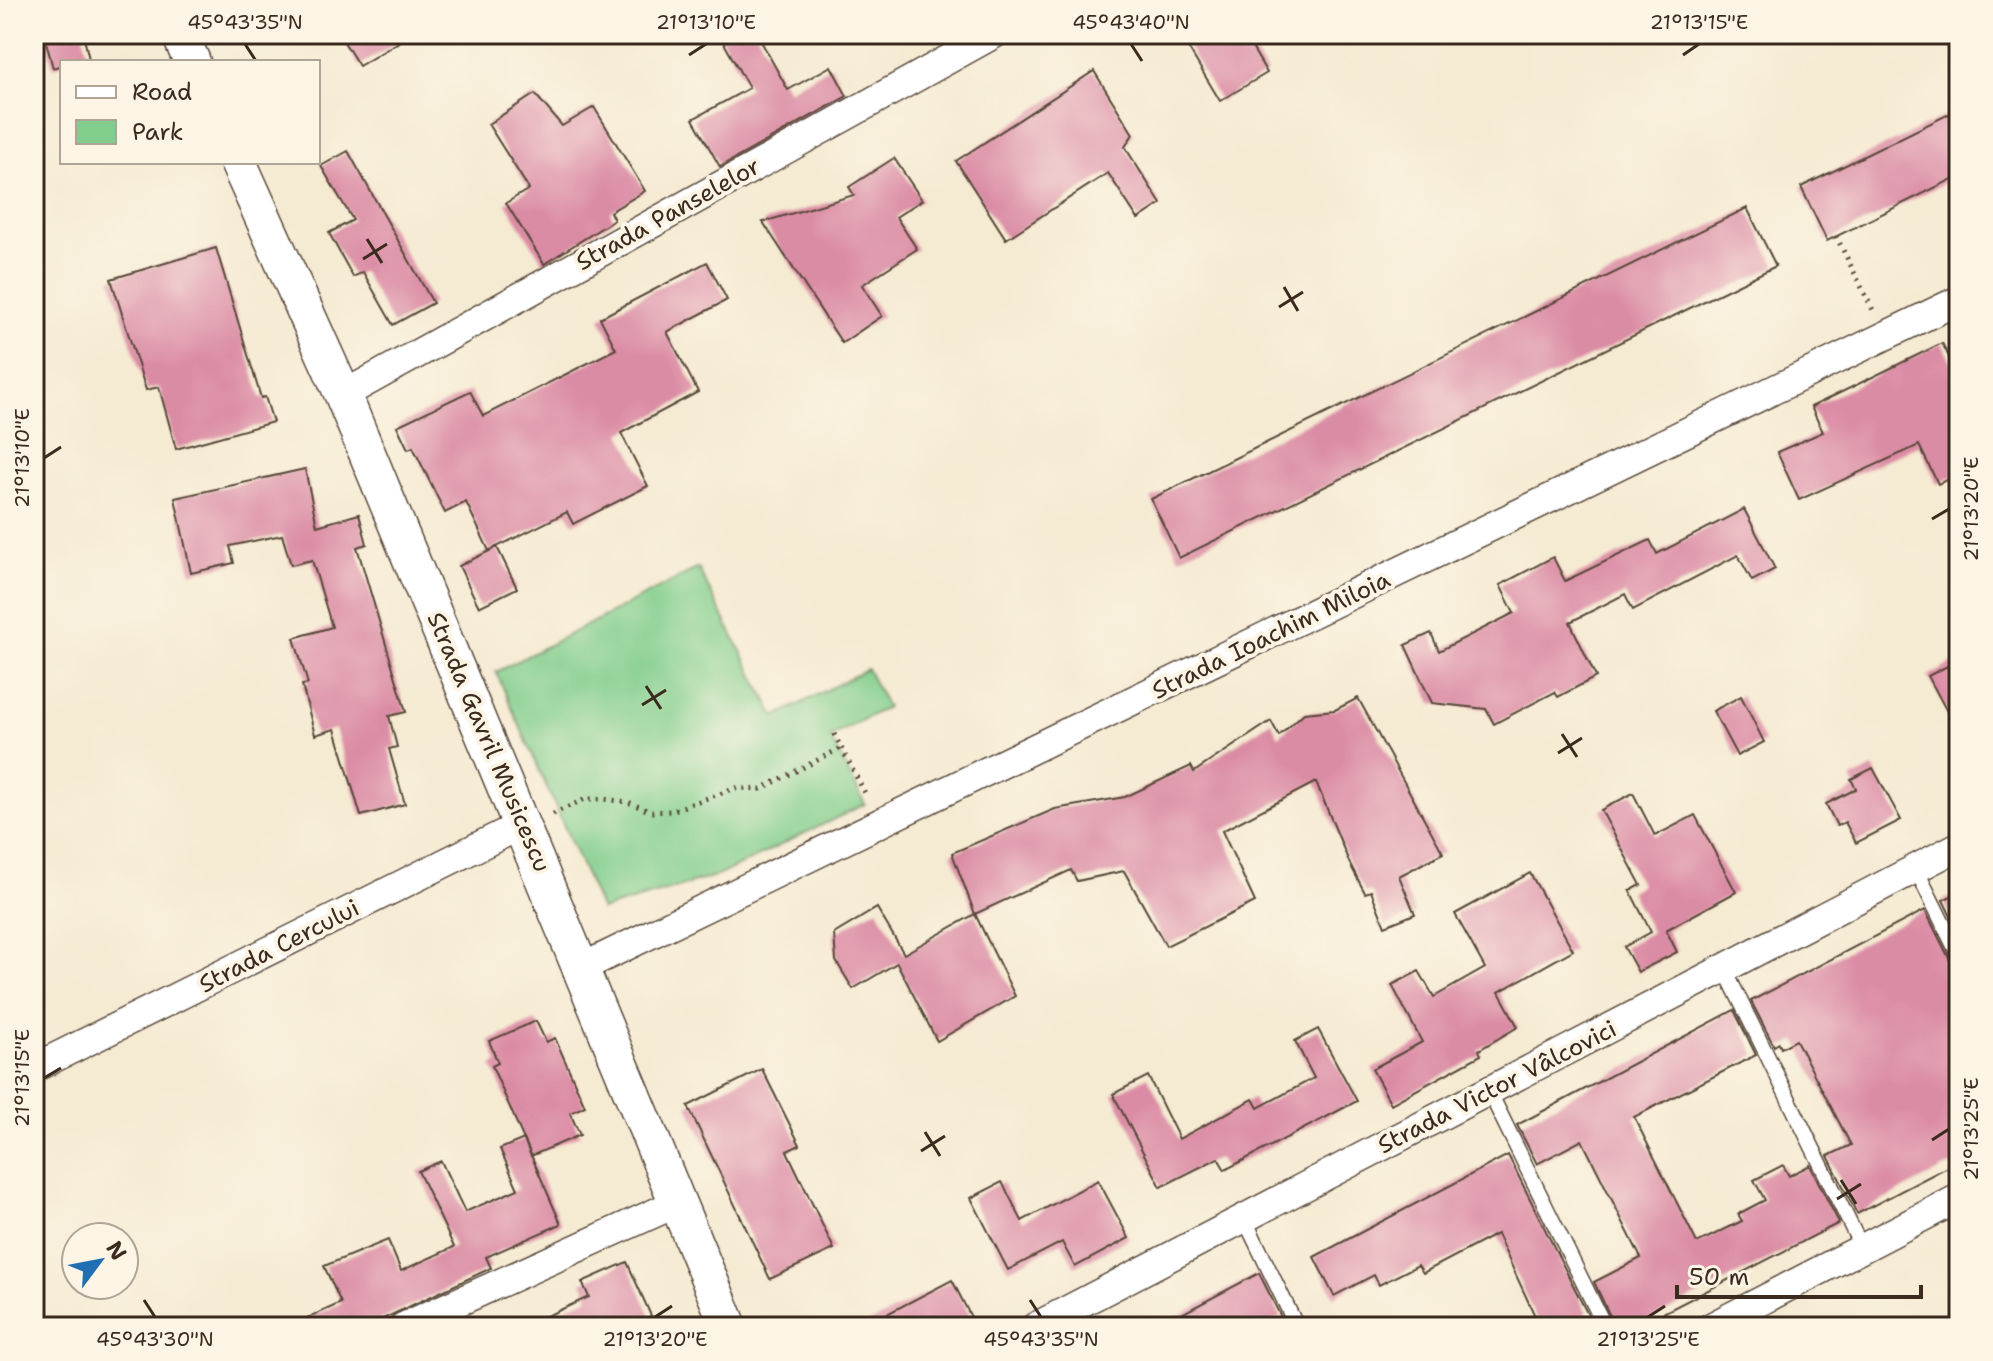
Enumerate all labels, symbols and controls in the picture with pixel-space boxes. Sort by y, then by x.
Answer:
text: 45°43'35"N [187,9,303,35]
text: 21°13'10"E [656,9,756,35]
text: 45°43'40"N [1072,9,1190,35]
text: 21°13'15"E [1650,9,1748,35]
legend [60,60,320,164]
text: Road [132,76,192,108]
text: Park [132,116,184,148]
street label: Strada Panselelor [570,150,766,278]
text: 21°13'10"E [9,408,35,508]
text: 21°13'20"E [1958,456,1984,562]
street label: Strada Ioachim Miloia [1147,563,1396,707]
street label: Strada Gavril Musicescu [420,607,558,877]
street label: Strada Cercului [193,892,365,1000]
street label: Strada Victor Vâlcovici [1372,1013,1622,1161]
text: 21°13'15"E [9,1029,35,1127]
text: 21°13'25"E [1958,1077,1984,1181]
north arrow [60,1221,140,1301]
text: N [100,1236,133,1266]
scale bar [1677,1249,1921,1299]
text: 50 m [1689,1261,1749,1293]
text: 45°43'30"N [96,1326,214,1352]
text: 21°13'20"E [602,1326,708,1352]
text: 45°43'35"N [983,1326,1099,1352]
text: 21°13'25"E [1596,1326,1700,1352]

